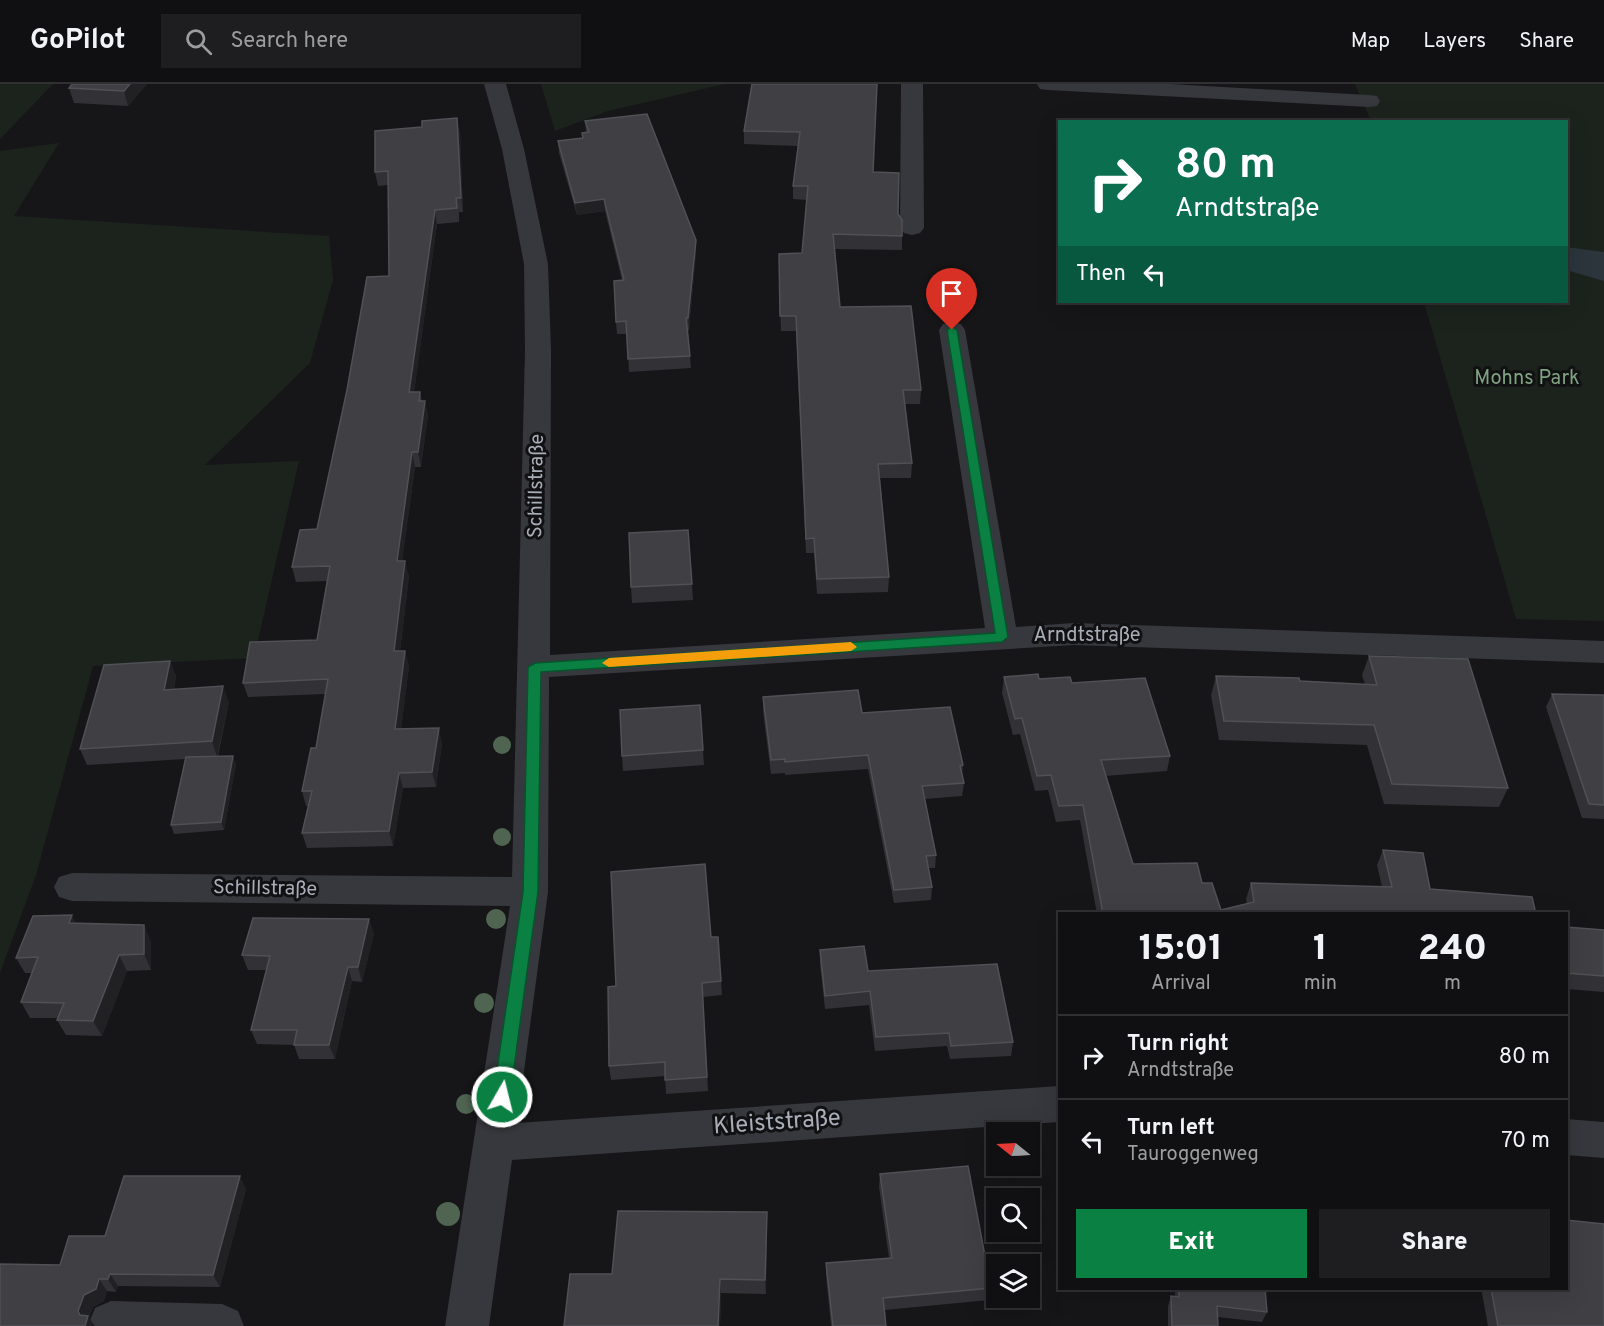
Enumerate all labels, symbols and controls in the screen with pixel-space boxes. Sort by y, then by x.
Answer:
search box [161,14,581,68]
text: GoPilot [30,23,125,59]
icon: search [182,25,215,58]
text: Search here [230,28,348,55]
text: Map [1351,28,1390,55]
text: Layers [1423,28,1486,55]
text: Share [1519,28,1574,55]
text: 80 m [1175,140,1276,193]
icon: right [1076,144,1154,222]
text: Arndtstraße [1175,192,1320,226]
icon: left [1138,258,1171,291]
text: Then [1076,261,1126,288]
pin [926,268,977,330]
icon: arrive [935,277,968,310]
park label: Mohns Park [1474,366,1580,392]
street label: Schillstraße [523,434,551,538]
street label: Arndtstraße [1033,623,1141,649]
street label: Schillstraße [213,875,317,903]
text: 15:01 [1139,927,1223,973]
text: 1 [1313,927,1328,973]
text: 240 [1418,927,1487,973]
text: Arrival [1151,971,1211,997]
text: min [1304,971,1337,997]
text: m [1444,971,1461,997]
text: Turn right [1127,1031,1229,1058]
icon: right [1076,1041,1109,1074]
text: 80 m [1499,1044,1550,1071]
text: Arndtstraße [1127,1058,1234,1084]
position arrow [470,1065,534,1129]
street label: Kleiststraße [712,1104,842,1142]
text: Turn left [1127,1115,1215,1142]
north arrow [986,1122,1040,1176]
map controls [986,1122,1040,1308]
icon: left [1076,1125,1109,1158]
text: 70 m [1501,1128,1550,1155]
text: Tauroggenweg [1127,1142,1259,1168]
button: search [986,1188,1040,1242]
button: Exit [1076,1209,1307,1278]
button: Share [1319,1209,1550,1278]
button: layers [986,1254,1040,1308]

